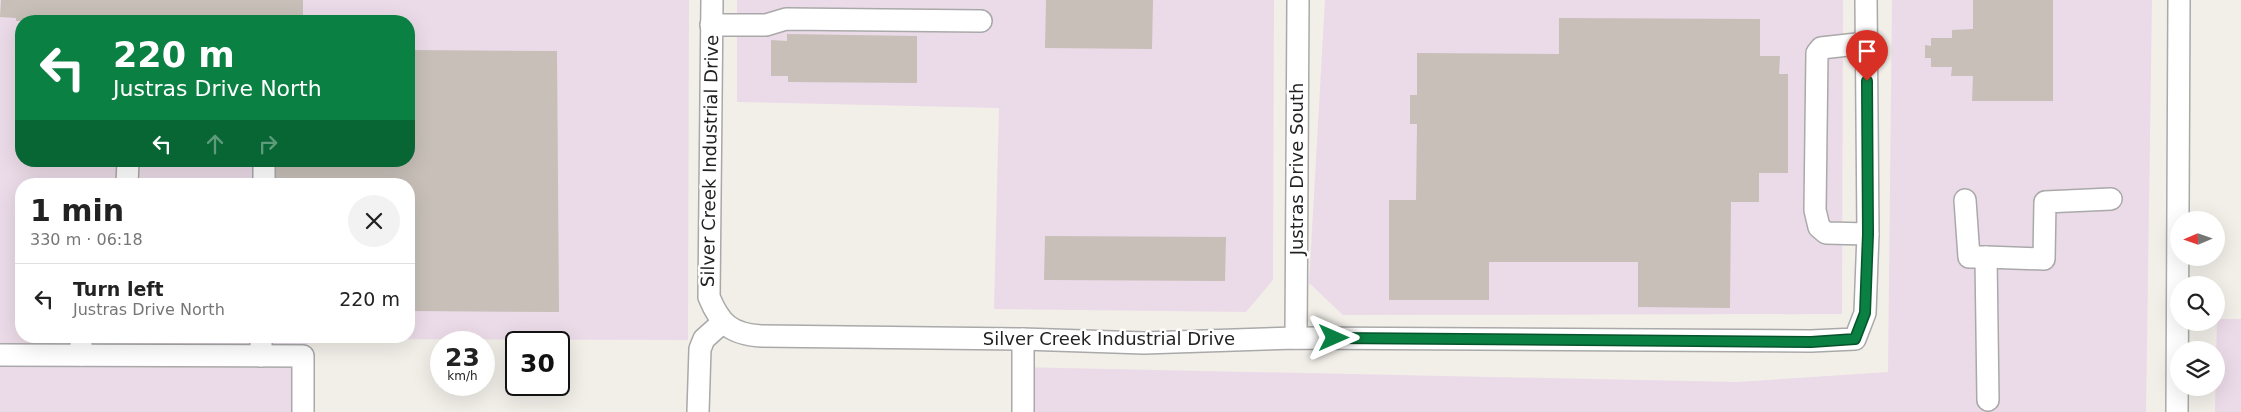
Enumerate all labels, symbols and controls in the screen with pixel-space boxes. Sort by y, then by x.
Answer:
pin [1846,30,1888,81]
icon: left [30,35,95,100]
text: 220 m [113,35,235,75]
street label: Silver Creek Industrial Drive [697,35,722,287]
icon: arrive [1853,37,1881,65]
text: Justras Drive North [113,76,322,101]
street label: Justras Drive South [1286,83,1307,256]
icon: left [148,130,176,158]
icon: ahead [201,130,229,158]
icon: right [254,130,282,158]
text: 1 min [30,193,124,228]
button: close [348,195,400,247]
north arrow [2170,211,2225,266]
map controls [2170,211,2225,396]
text: 330 m · 06:18 [30,230,143,249]
button: search [2170,276,2225,331]
text: Turn left [73,278,164,300]
icon: left [30,285,58,313]
text: 220 m [339,288,400,310]
text: Justras Drive North [73,300,225,319]
position arrow [1307,311,1359,363]
street label: Silver Creek Industrial Drive [983,328,1235,349]
speed limit sign: 30 [505,331,570,396]
button: layers [2170,341,2225,396]
text: 23 [445,343,480,372]
text: km/h [447,369,478,383]

